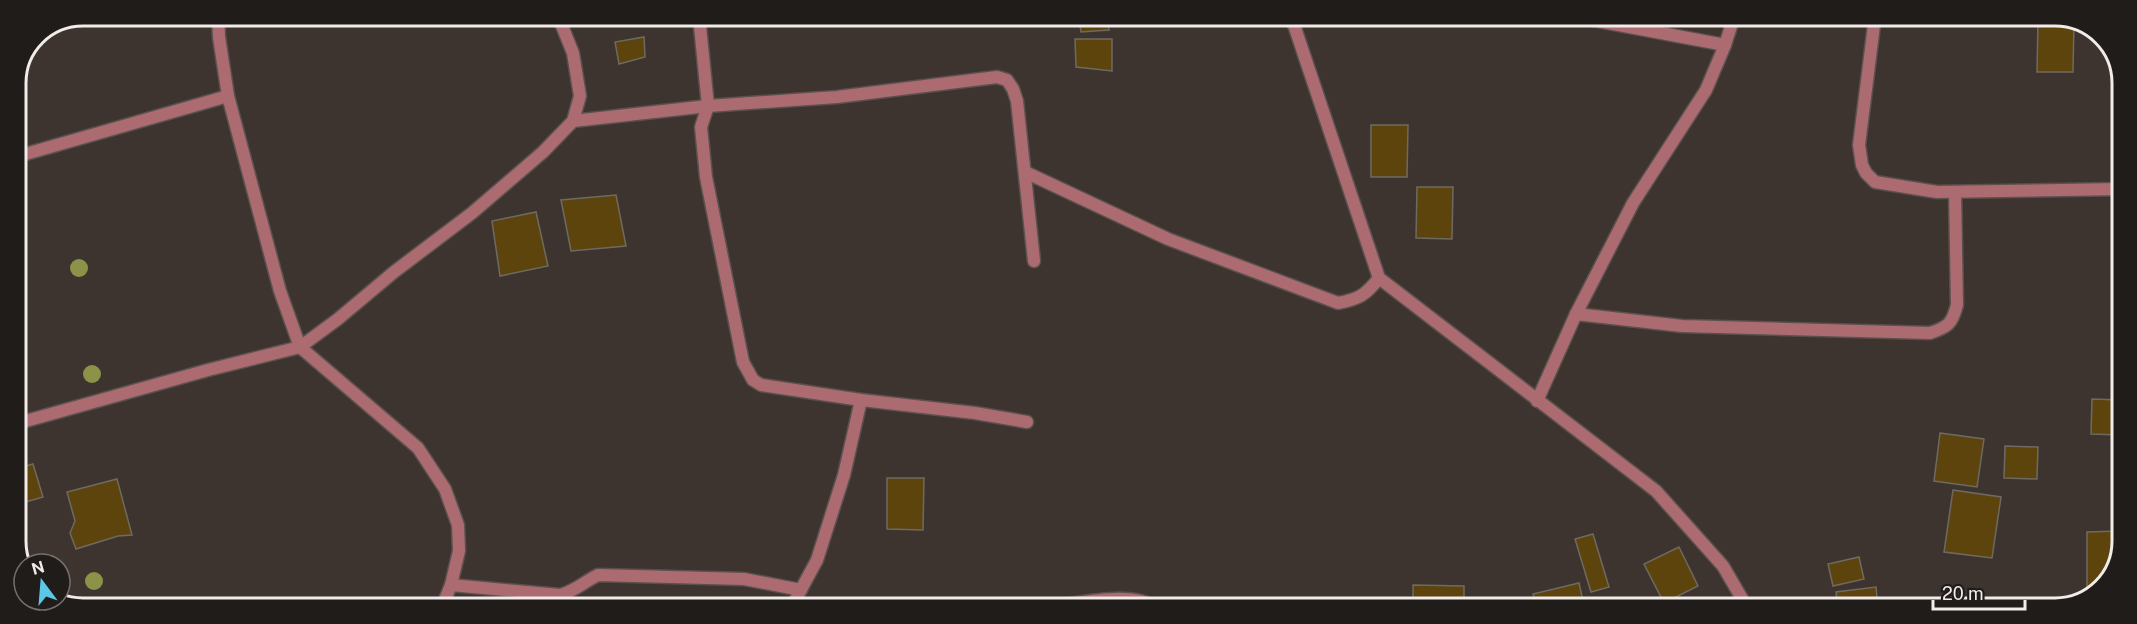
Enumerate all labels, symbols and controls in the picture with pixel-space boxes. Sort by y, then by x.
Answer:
north arrow [12,552,72,612]
text: N [29,557,47,579]
scale bar [1933,573,2024,611]
text: 20 m [1942,583,1984,604]

